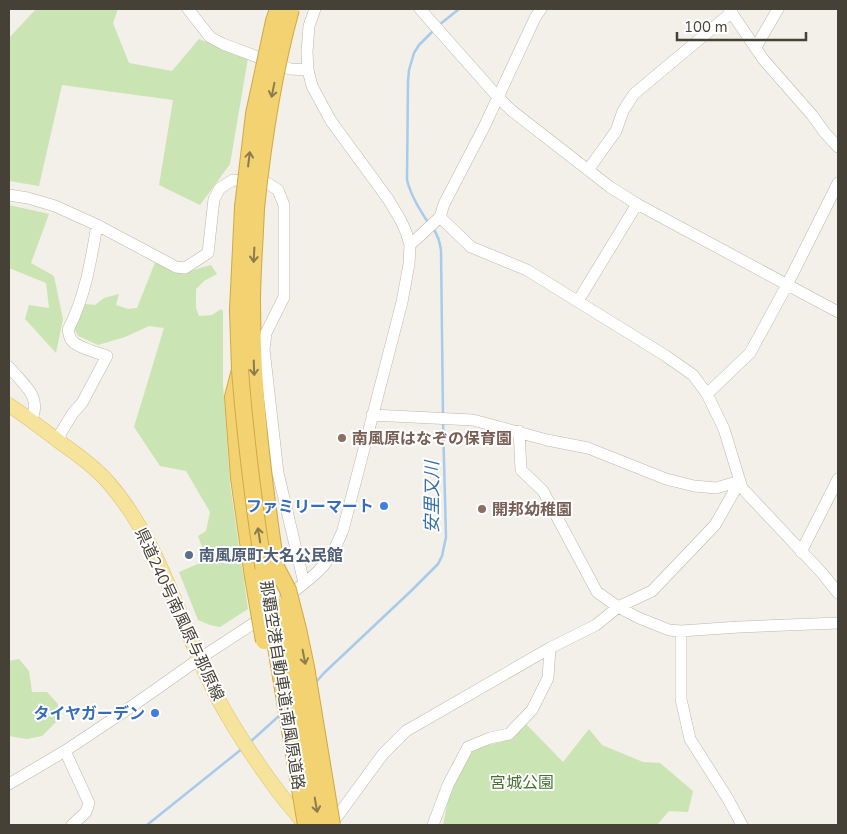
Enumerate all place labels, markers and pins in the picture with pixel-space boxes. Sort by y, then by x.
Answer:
place label: 南風原はなぞの保育園 [352,428,512,450]
marker: 南風原はなぞの保育園 [336,432,348,444]
place label: ファミリーマート [246,496,374,518]
place label: 開邦幼稚園 [492,499,572,521]
marker: ファミリーマート [378,500,390,512]
marker: 開邦幼稚園 [476,503,488,515]
place label: 南風原町大名公民館 [199,545,343,567]
marker: 南風原町大名公民館 [183,549,195,561]
place label: タイヤガーデン [33,703,145,725]
marker: タイヤガーデン [149,707,161,719]

